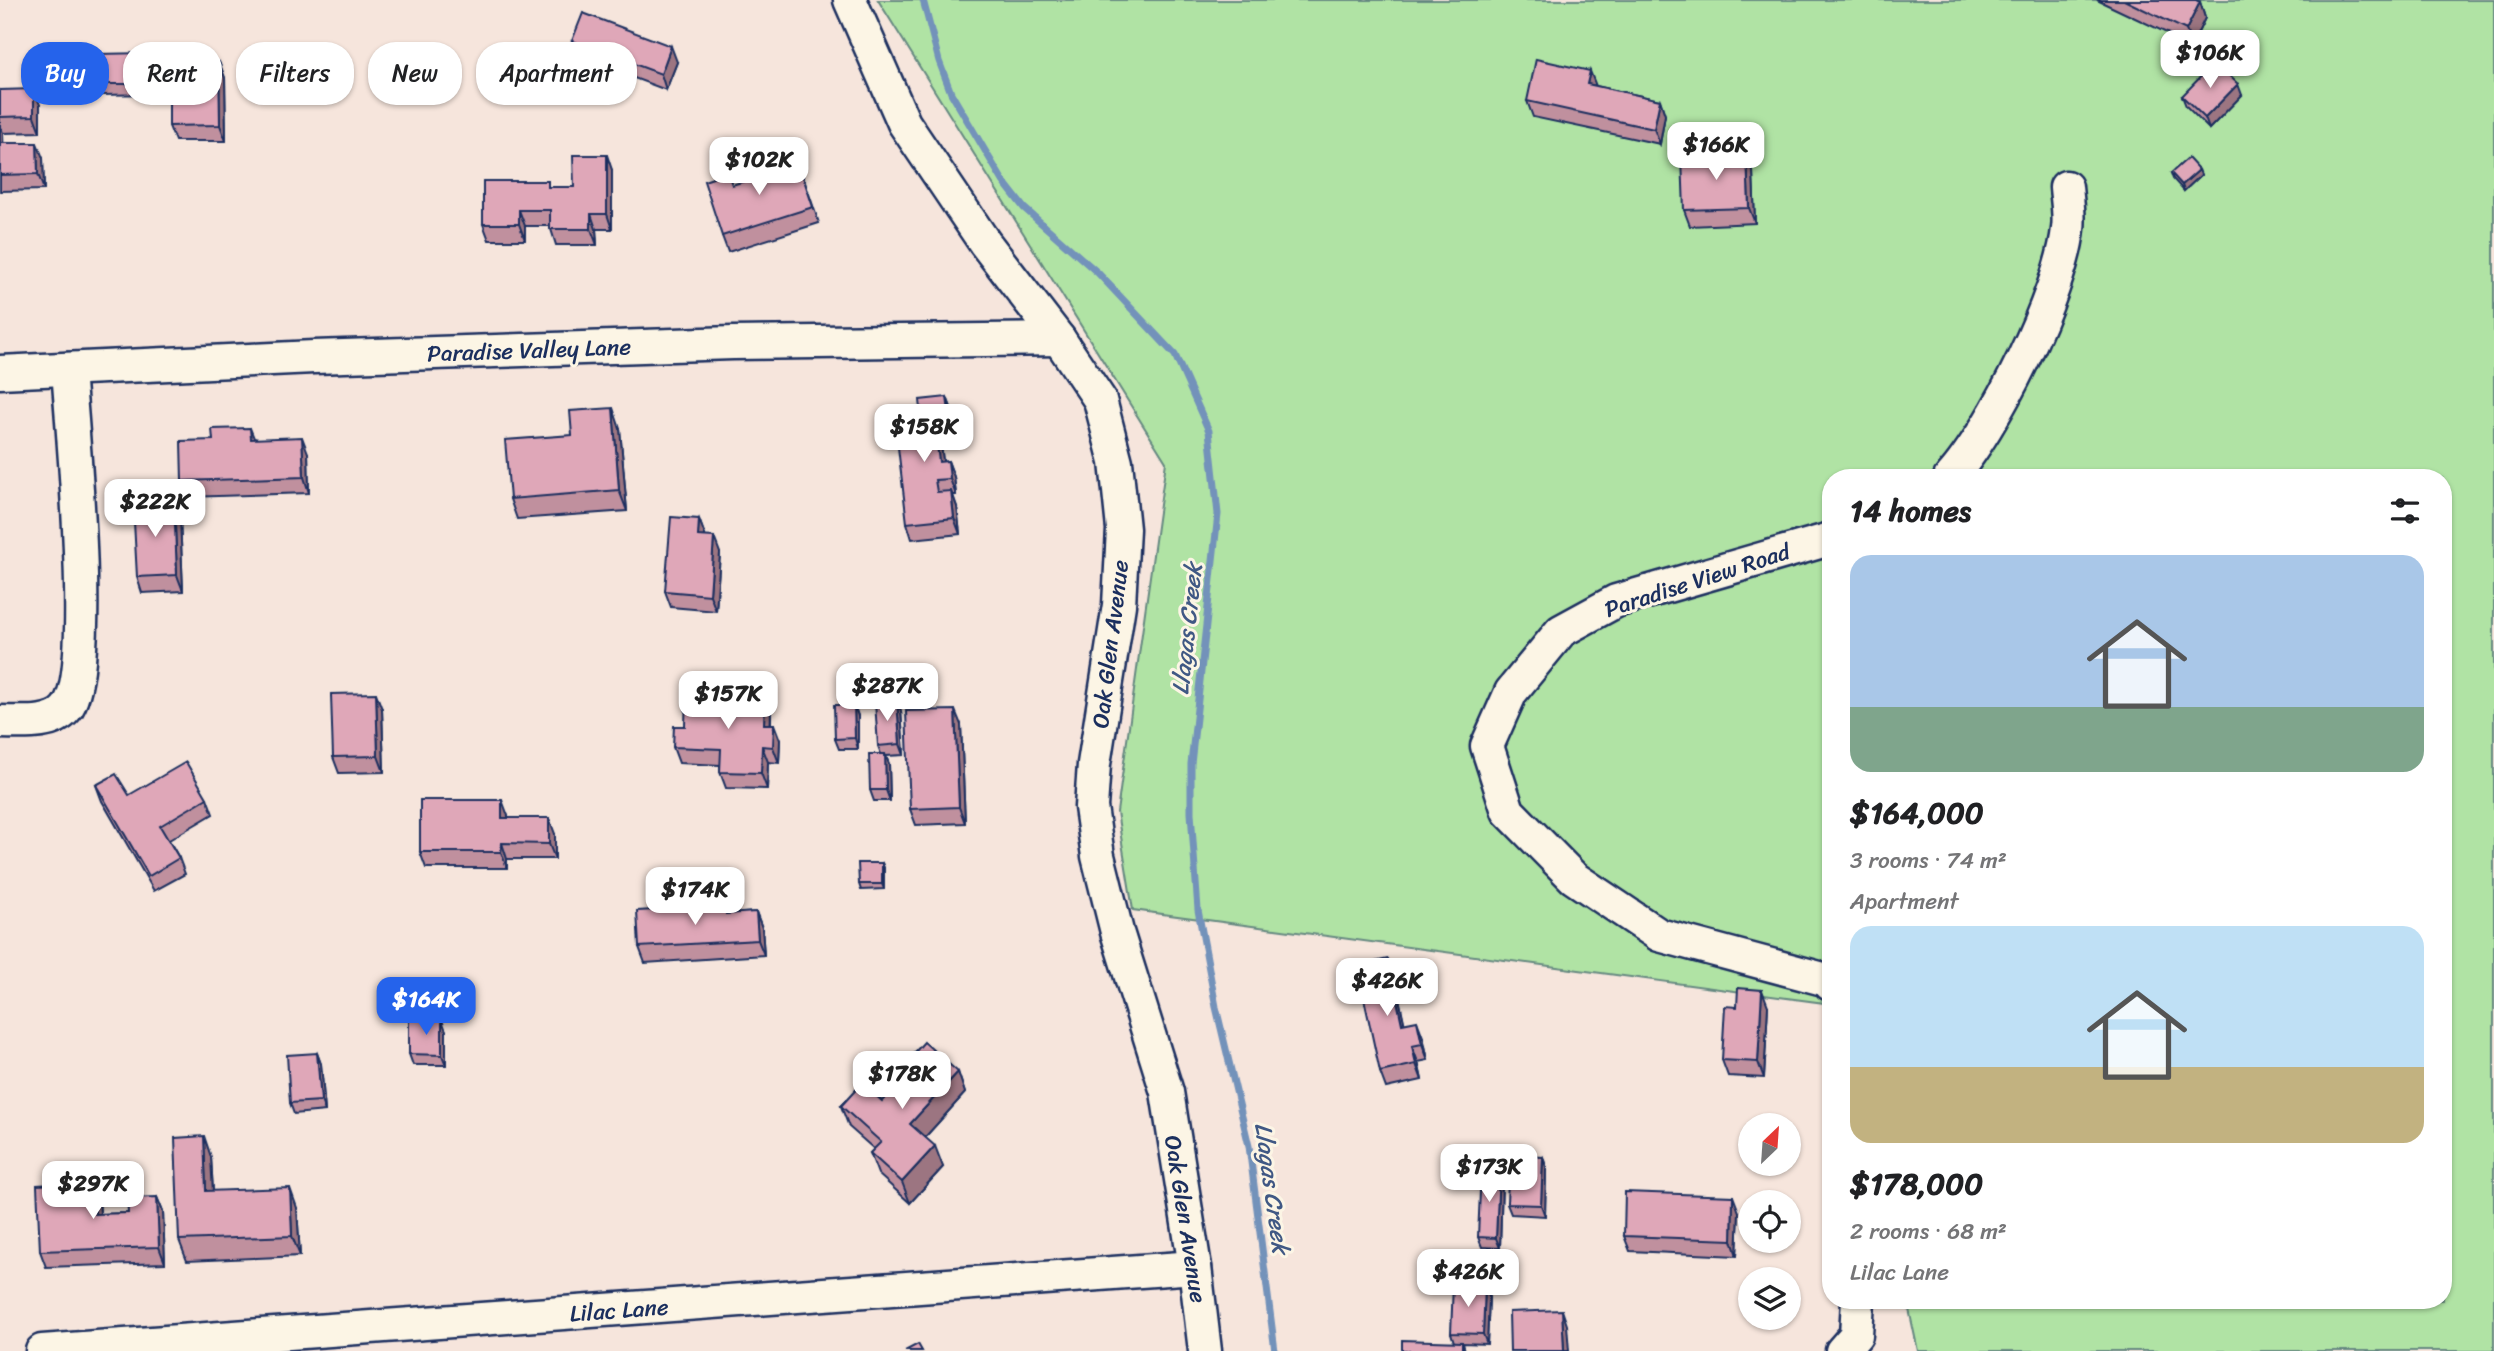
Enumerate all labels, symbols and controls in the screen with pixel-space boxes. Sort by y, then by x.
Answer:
pin: $106K [2161,31,2259,90]
text: $106K [2177,32,2243,73]
chip: Buy [21,42,109,105]
chip: Rent [123,42,222,105]
chip: Filters [236,42,354,105]
chip: New [368,42,462,105]
chip: Apartment [476,42,637,105]
pin: $166K [1667,122,1765,182]
text: $166K [1683,124,1749,165]
pin: $102K [710,138,808,197]
text: $102K [725,139,793,180]
street label: Paradise Valley Lane [426,326,632,375]
pin: $158K [875,405,973,464]
text: $158K [890,406,958,447]
pin: $222K [106,480,204,539]
text: $222K [120,481,190,522]
text: 14 homes [1850,484,1971,538]
icon: filters [2386,492,2424,530]
street label: Paradise View Road [1599,531,1797,630]
street label: Oak Glen Avenue [1080,557,1141,731]
water label: Llagas Creek [1159,558,1215,697]
icon: home [2074,601,2200,727]
pin: $287K [838,664,936,723]
text: $287K [852,665,922,706]
pin: $157K [679,672,777,731]
text: $157K [695,673,761,714]
text: $164,000 [1850,786,1984,840]
text: 3 rooms · 74 m² [1850,840,2007,881]
pin: $174K [646,867,744,927]
text: $174K [662,869,728,910]
text: Apartment [1850,881,1959,922]
pin: $426K [1338,958,1436,1018]
text: $426K [1352,960,1422,1001]
icon: home [2074,972,2200,1098]
pin: $164K [377,978,475,1037]
text: $164K [393,979,459,1020]
pin: $178K [853,1052,951,1111]
text: $178K [869,1053,935,1094]
north arrow [1738,1113,1801,1176]
map controls [1738,1113,1801,1330]
water label: Llagas Creek [1242,1120,1302,1259]
street label: Oak Glen Avenue [1152,1132,1219,1306]
pin: $173K [1440,1144,1538,1204]
text: $173K [1456,1146,1522,1187]
text: $178,000 [1850,1157,1983,1211]
pin: $297K [44,1162,142,1221]
text: $297K [58,1163,128,1204]
button: locate [1738,1190,1801,1253]
text: 2 rooms · 68 m² [1850,1211,2007,1252]
pin: $426K [1419,1250,1517,1309]
text: $426K [1433,1251,1503,1292]
text: Lilac Lane [1850,1252,1949,1293]
button: layers [1738,1267,1801,1330]
street label: Lilac Lane [568,1287,670,1334]

